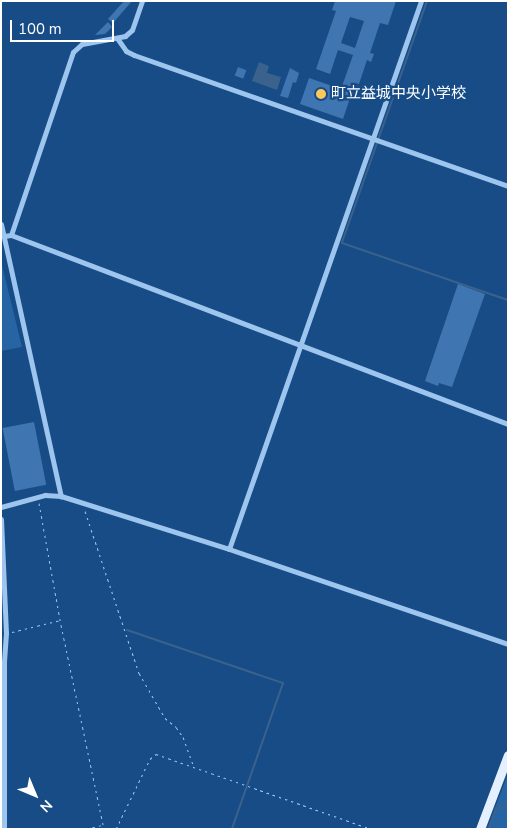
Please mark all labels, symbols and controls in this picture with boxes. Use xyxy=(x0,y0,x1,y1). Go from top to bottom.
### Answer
scale bar xyxy=(12,10,116,42)
text: 100 m xyxy=(18,19,62,39)
place label: 町立益城中央小学校 xyxy=(331,85,466,103)
marker: 町立益城中央小学校 xyxy=(315,88,327,100)
north arrow xyxy=(10,770,60,820)
text: N xyxy=(36,796,56,816)

